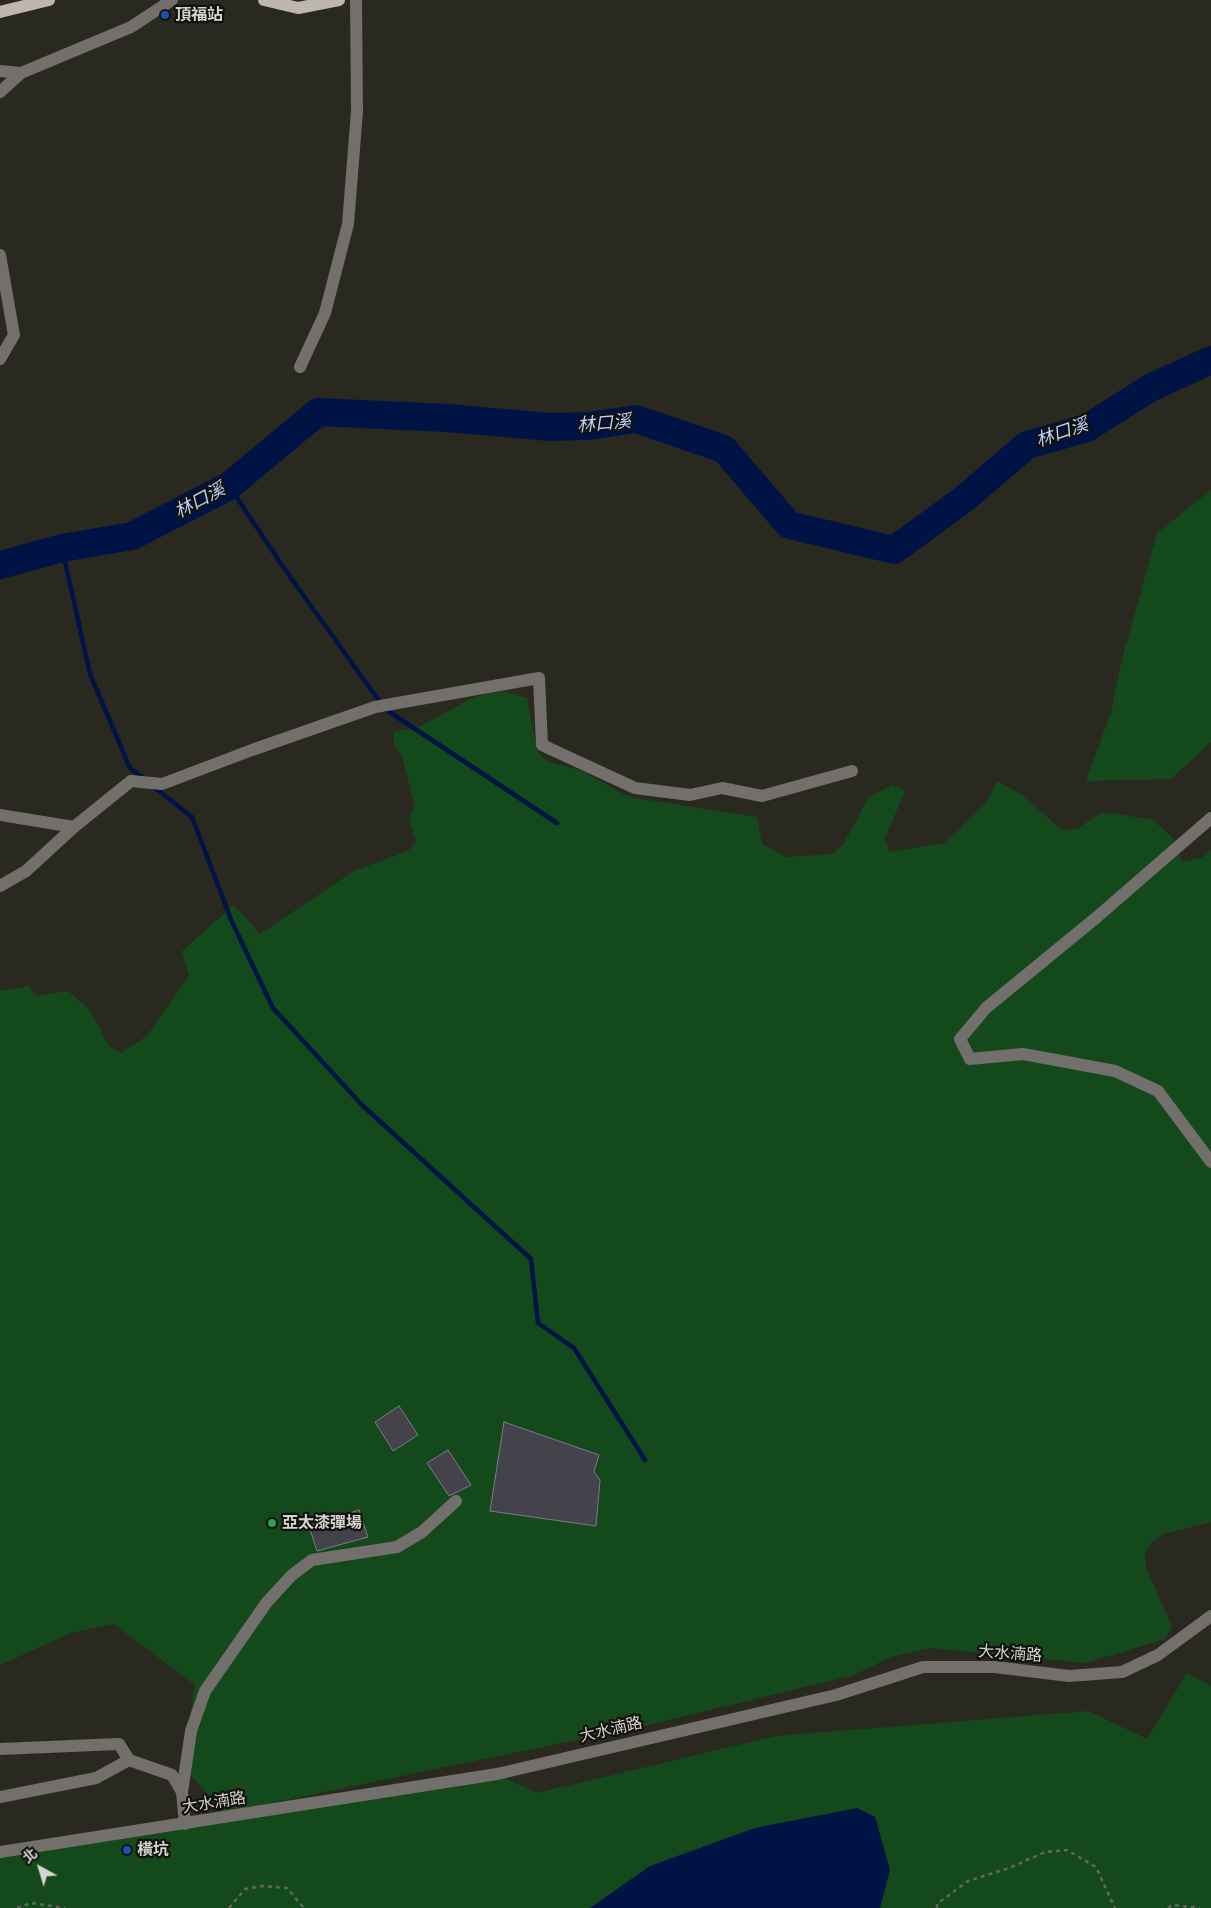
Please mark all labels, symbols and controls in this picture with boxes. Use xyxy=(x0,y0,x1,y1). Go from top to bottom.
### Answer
place label: 頂福站 xyxy=(175,5,223,25)
marker: 頂福站 xyxy=(159,9,171,21)
water label: 林口溪 xyxy=(576,411,632,437)
water label: 林口溪 xyxy=(1033,414,1091,452)
water label: 林口溪 xyxy=(171,479,229,523)
place label: 亞太漆彈場 xyxy=(282,1513,362,1533)
marker: 亞太漆彈場 xyxy=(266,1517,278,1529)
street label: 大水湳路 xyxy=(977,1642,1043,1666)
street label: 大水湳路 xyxy=(578,1713,644,1747)
street label: 大水湳路 xyxy=(181,1789,247,1817)
place label: 橫坑 xyxy=(137,1840,169,1860)
north arrow xyxy=(15,1843,65,1893)
marker: 橫坑 xyxy=(121,1844,133,1856)
text: 北 xyxy=(19,1845,41,1867)

